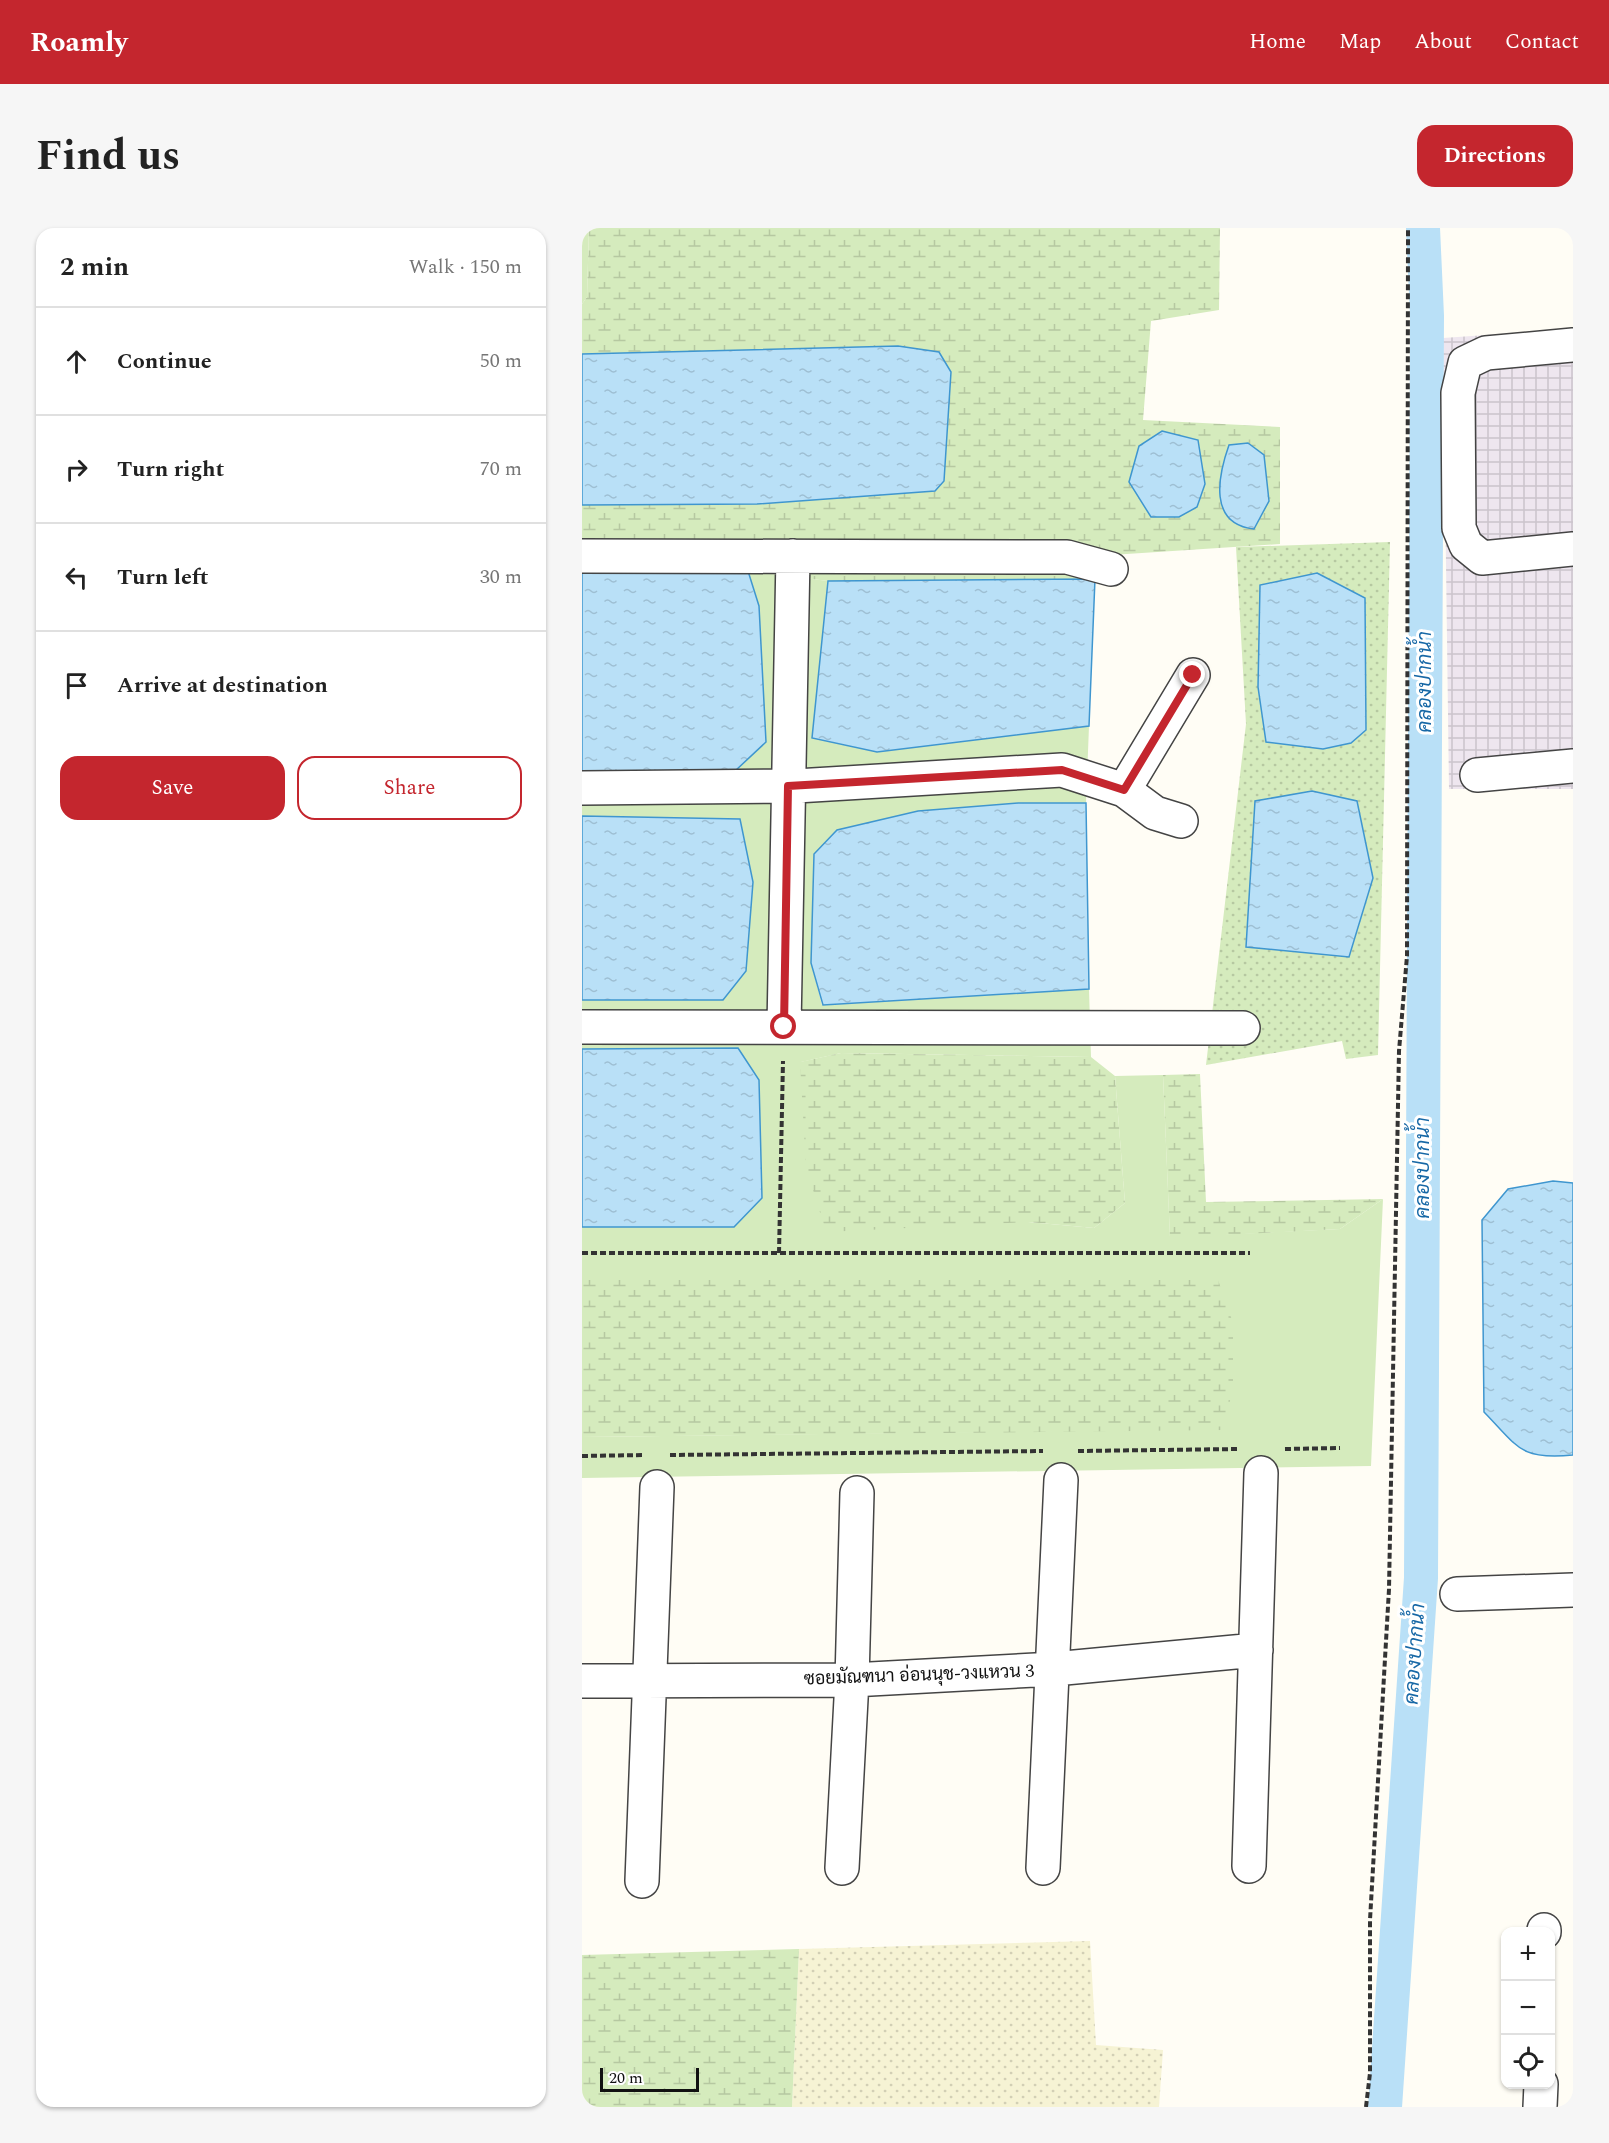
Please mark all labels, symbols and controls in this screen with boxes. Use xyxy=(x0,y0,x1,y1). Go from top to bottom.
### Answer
text: Roamly xyxy=(30,21,128,64)
text: Home xyxy=(1249,26,1306,58)
text: Map xyxy=(1339,26,1381,58)
text: About xyxy=(1414,26,1472,58)
text: Contact xyxy=(1505,26,1579,58)
text: Find us xyxy=(36,125,180,188)
button: Directions xyxy=(1417,125,1573,187)
text: 2 min xyxy=(60,247,129,287)
text: Walk · 150 m xyxy=(409,252,522,282)
icon: ahead xyxy=(60,345,93,378)
text: Continue xyxy=(117,345,212,378)
text: 50 m xyxy=(480,346,522,376)
icon: right xyxy=(60,453,93,486)
text: Turn right xyxy=(117,453,224,486)
text: 70 m xyxy=(480,454,522,484)
icon: left xyxy=(60,561,93,594)
text: Turn left xyxy=(117,561,209,594)
text: 30 m xyxy=(480,562,522,592)
water label: คลองปากน้ำ xyxy=(1406,631,1440,733)
route end xyxy=(1179,661,1205,687)
icon: arrive xyxy=(60,669,93,702)
text: Arrive at destination xyxy=(117,669,328,702)
button: Save xyxy=(60,756,285,820)
button: Share xyxy=(297,756,522,820)
route start xyxy=(770,1013,796,1039)
water label: คลองปากน้ำ xyxy=(1404,1117,1438,1219)
water label: คลองปากน้ำ xyxy=(1393,1602,1433,1706)
street label: ซอยมัณฑนา อ่อนนุช-วงแหวน 3 xyxy=(803,1657,1035,1693)
map controls xyxy=(1501,1927,1555,2089)
button: + xyxy=(1501,1927,1555,1981)
button: − xyxy=(1501,1981,1555,2035)
button: locate xyxy=(1501,2035,1555,2089)
scale bar xyxy=(600,2065,699,2092)
text: 20 m xyxy=(609,2066,643,2090)

